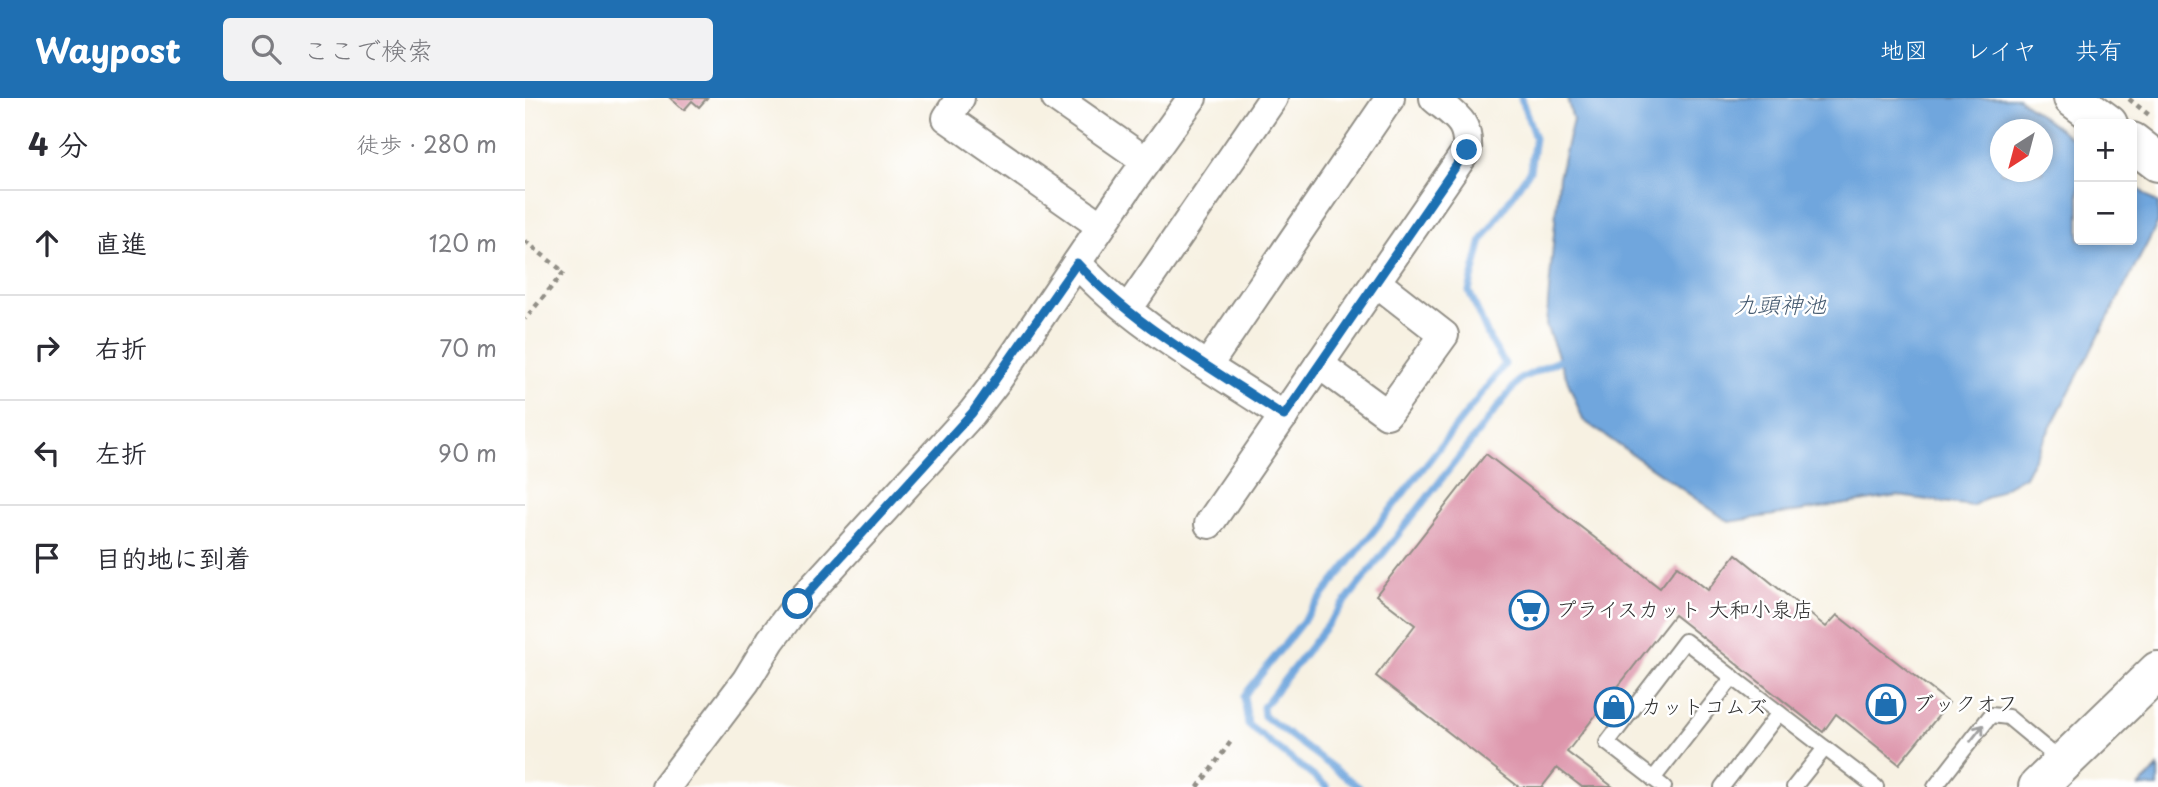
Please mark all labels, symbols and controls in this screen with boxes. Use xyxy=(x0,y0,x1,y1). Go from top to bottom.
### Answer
search box xyxy=(223,18,713,81)
text: Waypost xyxy=(35,24,181,74)
icon: search xyxy=(247,30,285,68)
text: ここで検索 xyxy=(303,30,433,69)
text: 地図 xyxy=(1880,31,1928,67)
text: レイヤ xyxy=(1966,31,2037,67)
text: 共有 xyxy=(2075,31,2123,67)
north arrow xyxy=(1990,119,2053,182)
map controls xyxy=(2074,119,2137,245)
button: + xyxy=(2074,119,2137,182)
text: 4 分 xyxy=(28,121,88,166)
text: 徒歩 · 280 m xyxy=(356,126,497,161)
route end xyxy=(1451,134,1482,165)
button: − xyxy=(2074,182,2137,245)
text: 直進 xyxy=(95,223,147,262)
icon: ahead xyxy=(28,224,66,262)
text: 120 m xyxy=(429,225,497,260)
water label: 九頭神池 xyxy=(1734,286,1827,321)
text: 右折 xyxy=(95,328,147,367)
icon: right xyxy=(28,329,66,367)
text: 70 m xyxy=(439,330,497,365)
text: 左折 xyxy=(95,433,147,472)
icon: left xyxy=(28,434,66,472)
text: 90 m xyxy=(438,435,497,470)
text: 目的地に到着 xyxy=(95,538,251,577)
icon: arrive xyxy=(28,539,66,577)
route start xyxy=(782,588,813,619)
supermarket icon: プライスカット 大和小泉店 xyxy=(1508,589,1550,631)
place label: プライスカット 大和小泉店 xyxy=(1556,592,1813,624)
shop icon: ブックオフ xyxy=(1865,683,1907,725)
shop icon: カットコムズ xyxy=(1593,686,1635,728)
place label: ブックオフ xyxy=(1913,686,2018,718)
place label: カットコムズ xyxy=(1641,689,1767,721)
one-way arrow xyxy=(1969,725,1984,743)

